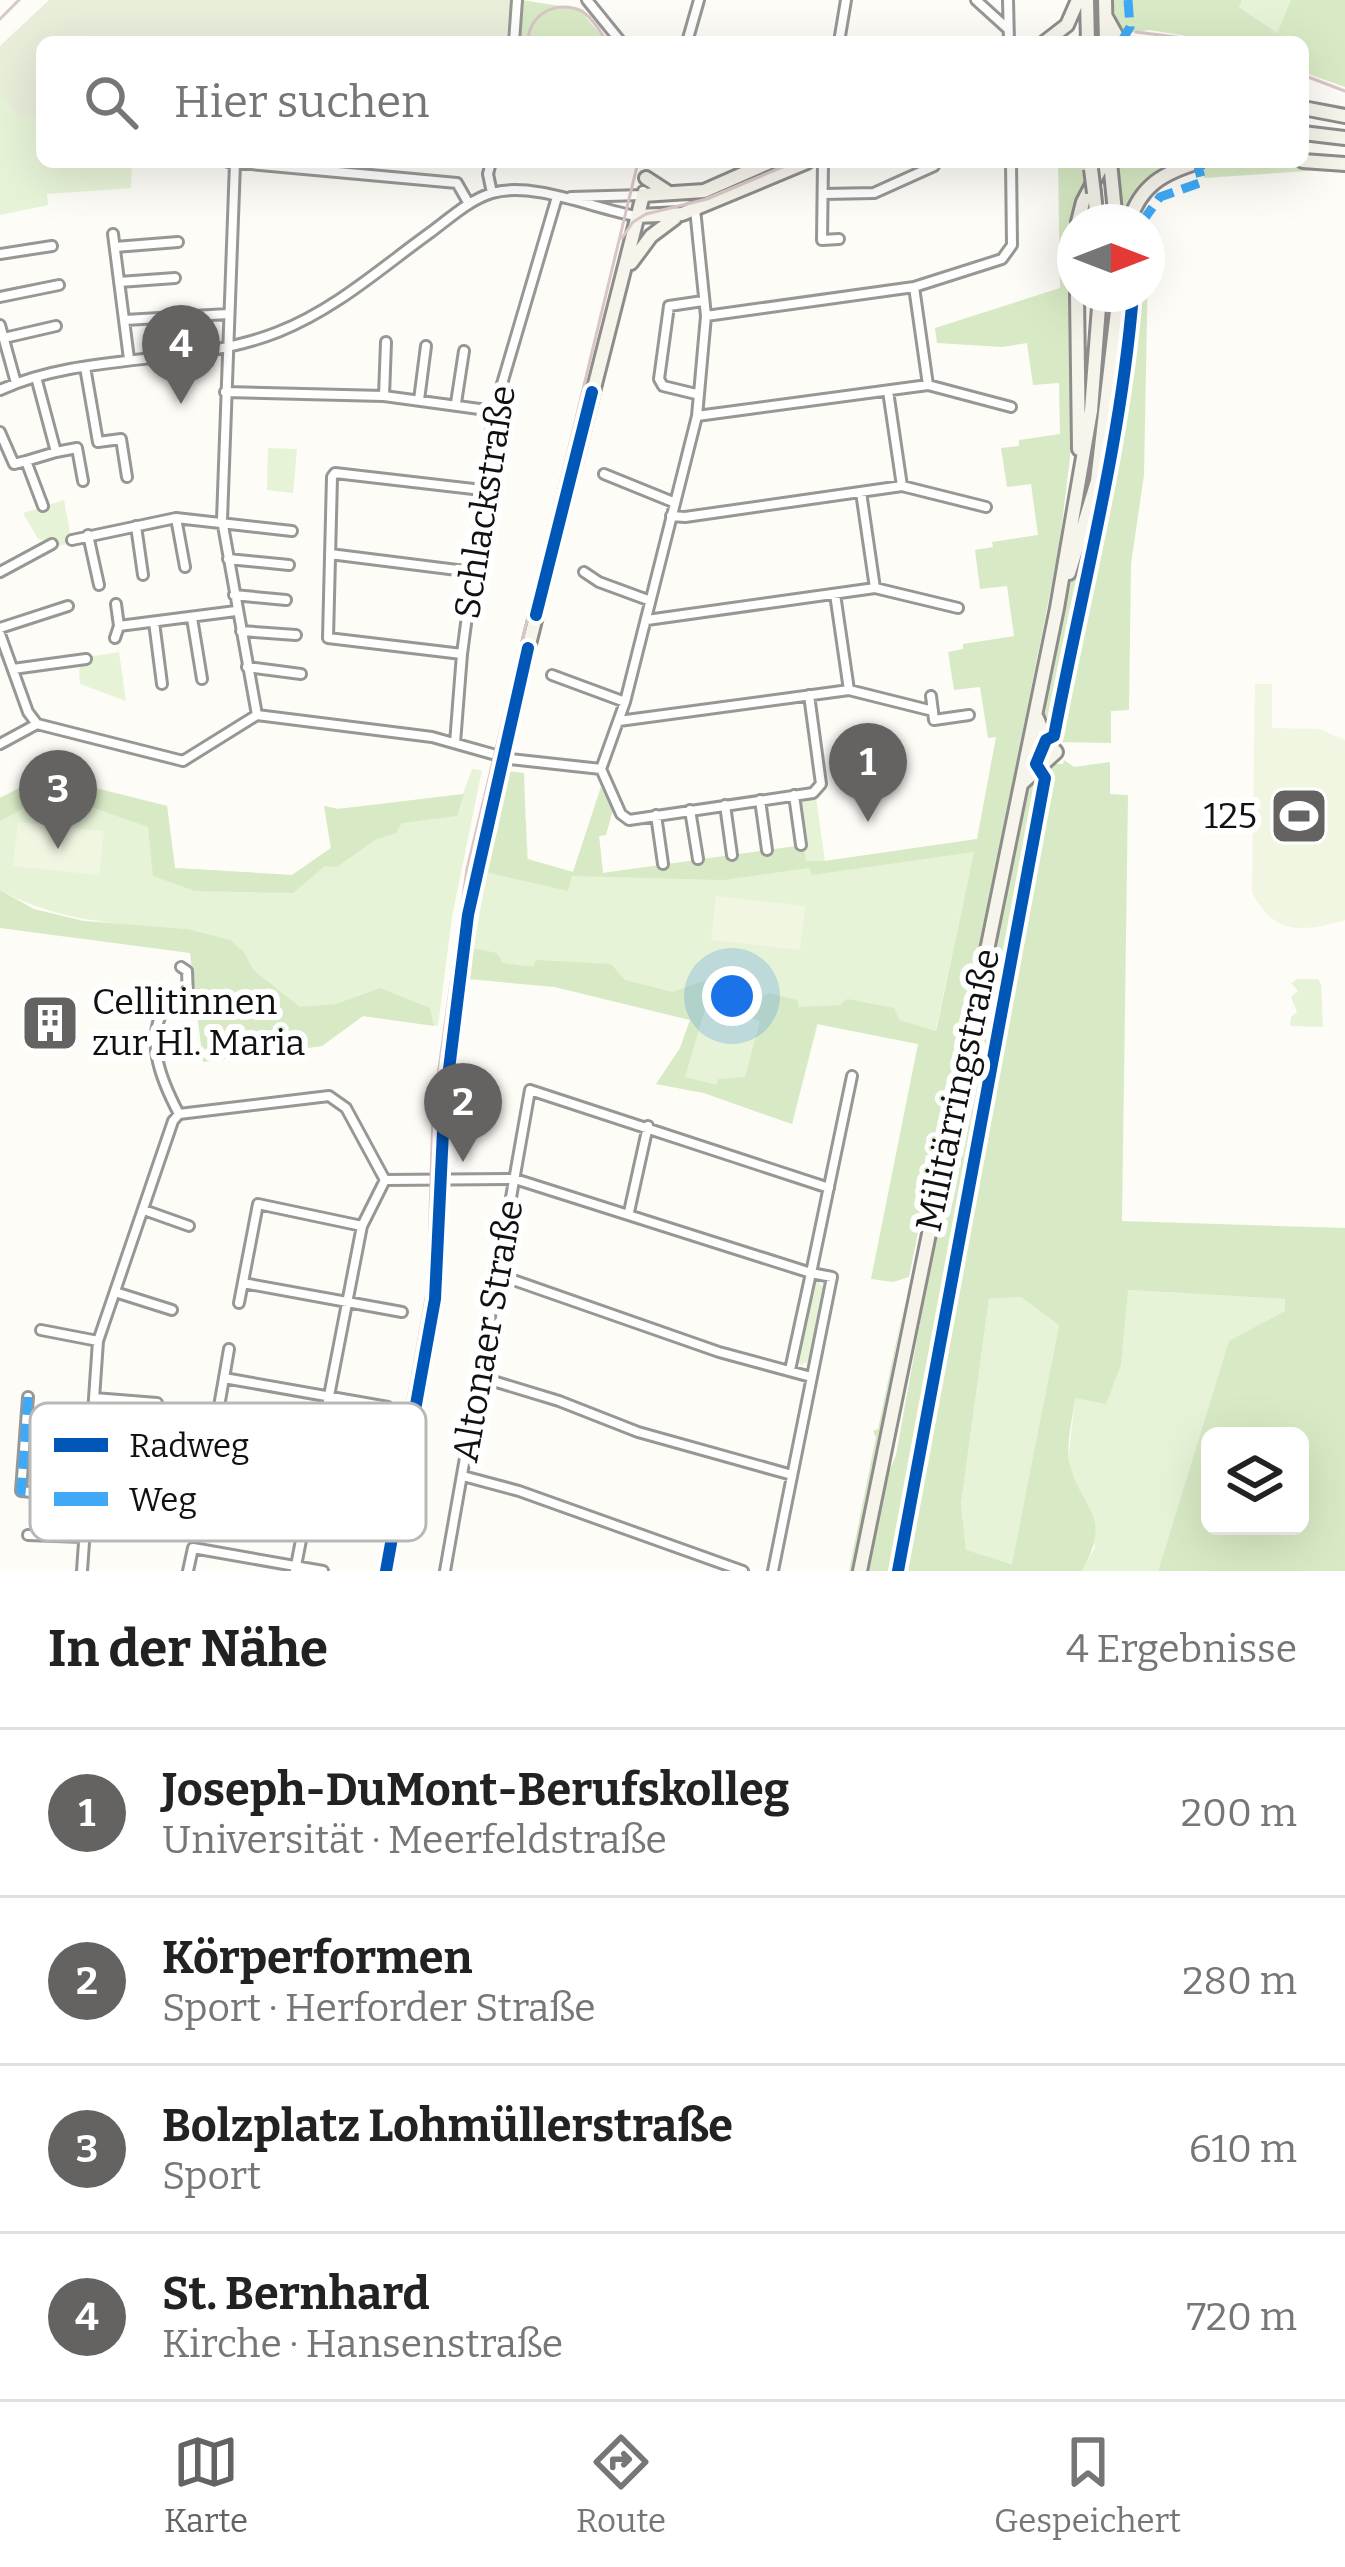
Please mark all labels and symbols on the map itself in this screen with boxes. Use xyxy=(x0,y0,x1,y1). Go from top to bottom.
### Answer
north arrow xyxy=(1057,204,1165,312)
pin: 4 xyxy=(142,305,220,404)
street label: Schlackstraße xyxy=(445,382,525,622)
pin: 1 xyxy=(829,723,907,822)
pin: 3 xyxy=(19,750,97,849)
sports icon: 125 xyxy=(1268,785,1330,847)
place label: 125 xyxy=(1204,794,1257,838)
street label: Militärringstraße xyxy=(907,945,1009,1235)
your location xyxy=(702,966,762,1026)
place label: Cellitinnen zur Hl. Maria xyxy=(92,980,305,1065)
building icon: Cellitinnen zur Hl. Maria xyxy=(19,992,81,1054)
pin: 2 xyxy=(424,1063,502,1162)
street label: Altonaer Straße xyxy=(443,1197,533,1465)
legend xyxy=(30,1403,426,1541)
text: Radweg xyxy=(129,1426,249,1466)
text: Weg xyxy=(129,1480,197,1520)

